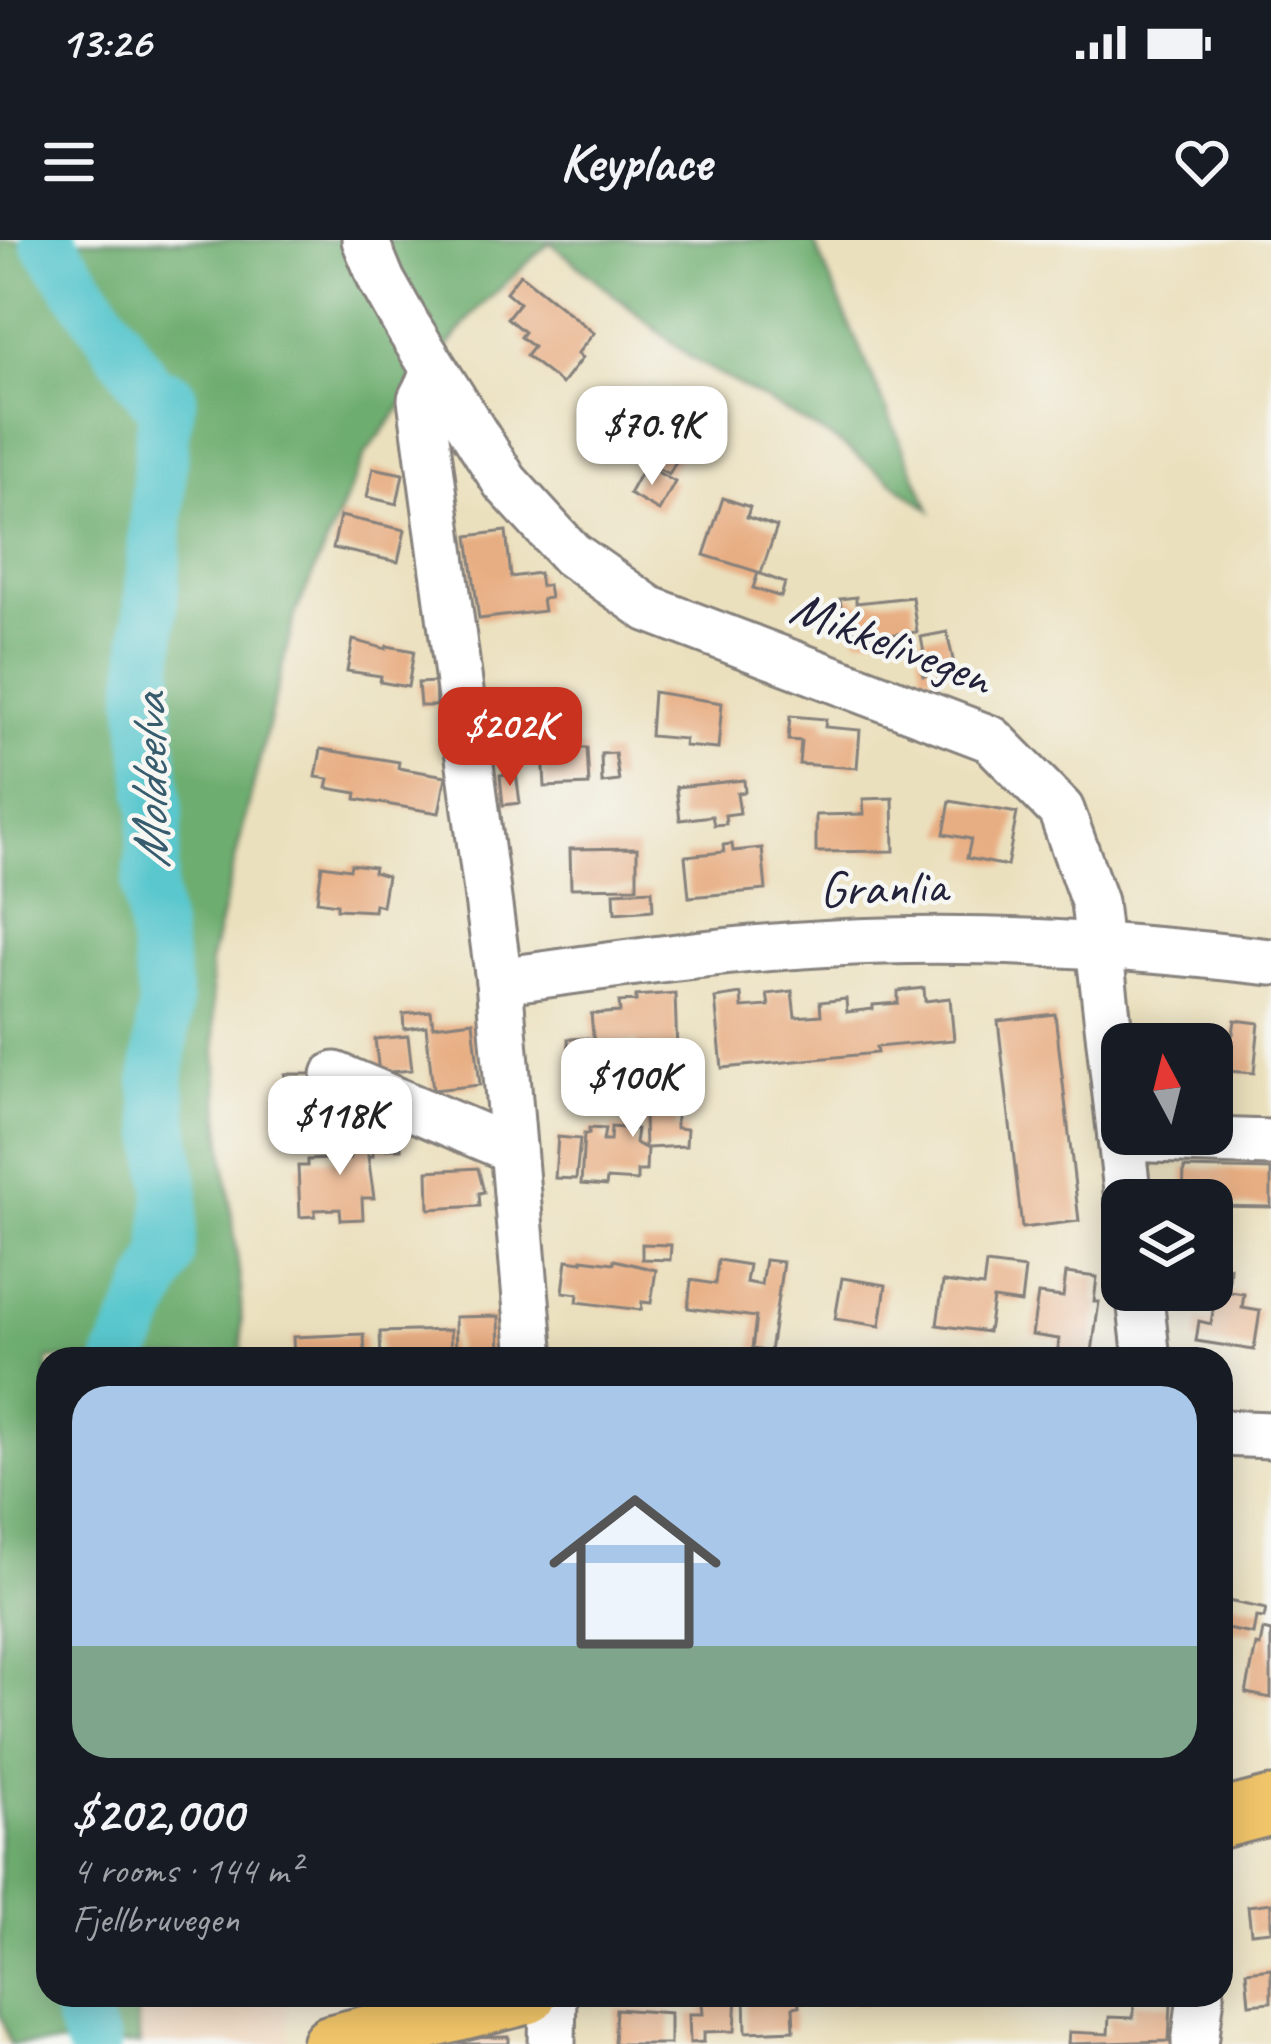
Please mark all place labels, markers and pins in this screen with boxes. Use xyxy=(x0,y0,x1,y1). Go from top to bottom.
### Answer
pin: $70.9K xyxy=(554,386,750,488)
pin: $202K xyxy=(426,687,594,789)
pin: $100K xyxy=(549,1038,717,1140)
pin: $118K xyxy=(256,1076,424,1178)

